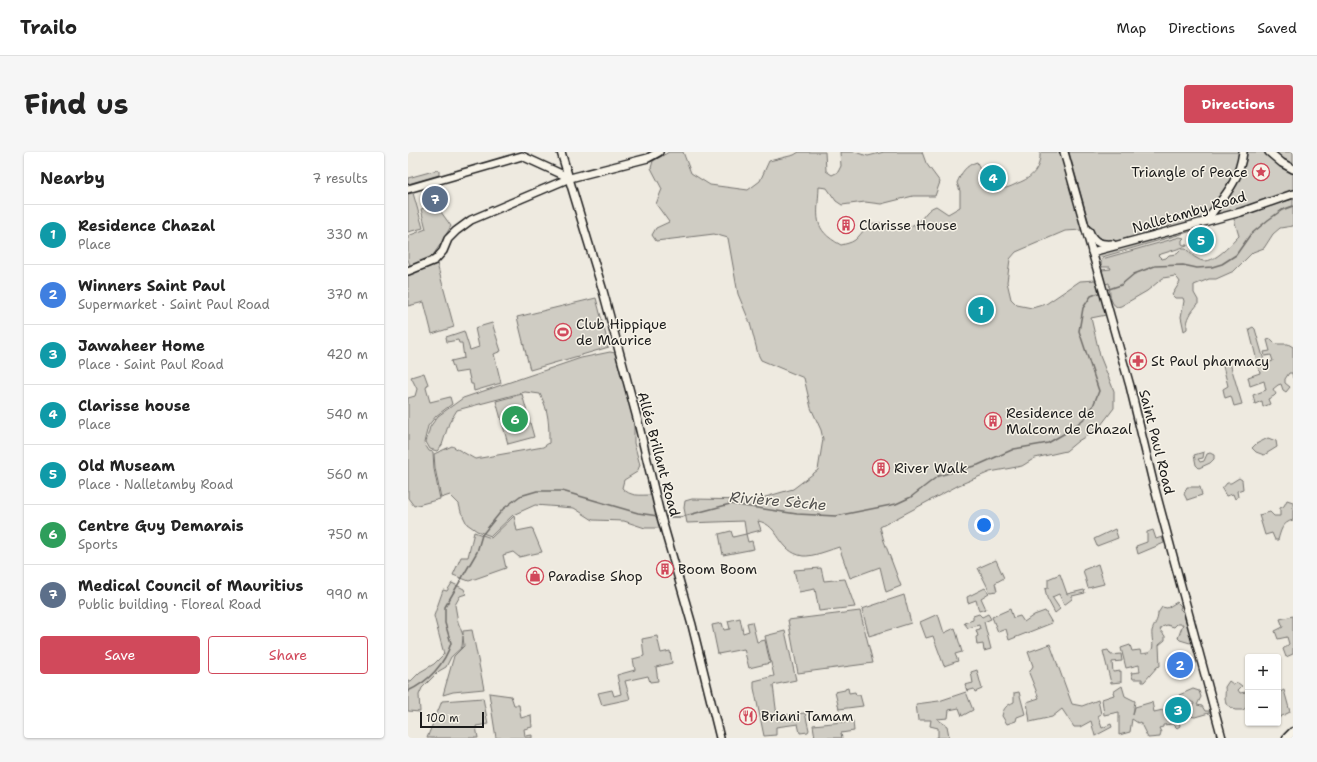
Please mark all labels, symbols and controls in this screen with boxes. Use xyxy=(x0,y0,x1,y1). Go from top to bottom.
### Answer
text: Trailo xyxy=(20,15,77,40)
text: Map xyxy=(1117,19,1147,37)
text: Directions xyxy=(1169,19,1235,37)
text: Saved xyxy=(1257,19,1297,37)
text: Find us xyxy=(24,85,129,123)
button: Directions xyxy=(1184,85,1293,123)
place icon: Triangle of Peace xyxy=(1251,162,1271,182)
pin: 4 xyxy=(980,163,1006,193)
place label: Triangle of Peace xyxy=(1131,163,1248,181)
text: Nearby xyxy=(40,167,105,189)
text: 7 results xyxy=(312,170,368,187)
pin: 7 xyxy=(422,184,448,214)
street label: Nalletamby Road xyxy=(1130,187,1248,237)
building icon: Clarisse House xyxy=(836,215,856,235)
text: Residence Chazal xyxy=(78,216,215,236)
place label: Clarisse House xyxy=(859,216,957,234)
pin: 5 xyxy=(1188,225,1214,255)
text: 1 xyxy=(50,226,56,243)
text: 330 m xyxy=(326,226,368,243)
text: Place xyxy=(78,236,111,253)
text: Winners Saint Paul xyxy=(78,276,226,296)
text: 2 xyxy=(48,286,58,303)
text: 370 m xyxy=(326,286,368,303)
pin: 1 xyxy=(968,295,994,325)
text: Supermarket · Saint Paul Road xyxy=(78,296,270,313)
place label: Club Hippique de Maurice xyxy=(576,315,667,349)
sports icon: Club Hippique de Maurice xyxy=(553,322,573,342)
text: Jawaheer Home xyxy=(78,336,205,356)
text: 3 xyxy=(48,346,58,363)
text: 420 m xyxy=(326,346,368,363)
pharmacy icon: St Paul pharmacy xyxy=(1128,351,1148,371)
place label: St Paul pharmacy xyxy=(1151,352,1269,370)
text: Place · Saint Paul Road xyxy=(78,356,224,373)
street label: Saint Paul Road xyxy=(1135,388,1179,497)
street label: Allée Brillant Road xyxy=(634,390,684,519)
text: Clarisse house xyxy=(78,396,191,416)
pin: 6 xyxy=(502,404,528,434)
place label: Residence de Malcom de Chazal xyxy=(1006,404,1133,438)
text: 4 xyxy=(48,406,58,423)
text: 540 m xyxy=(327,406,368,423)
building icon: Residence de Malcom de Chazal xyxy=(983,411,1003,431)
text: Place xyxy=(78,416,111,433)
text: Old Museam xyxy=(78,456,175,476)
building icon: River Walk xyxy=(871,458,891,478)
place label: River Walk xyxy=(894,459,968,477)
text: 5 xyxy=(49,466,57,483)
text: 560 m xyxy=(327,466,368,483)
text: Place · Nalletamby Road xyxy=(78,476,233,493)
water label: Rivière Sèche xyxy=(729,487,827,515)
your location xyxy=(974,515,994,535)
text: Centre Guy Demarais xyxy=(78,516,244,536)
text: 6 xyxy=(48,526,58,543)
text: 750 m xyxy=(327,526,368,543)
text: Sports xyxy=(78,536,118,553)
building icon: Boom Boom xyxy=(655,559,675,579)
place label: Boom Boom xyxy=(678,560,757,578)
shop icon: Paradise Shop xyxy=(525,566,545,586)
place label: Paradise Shop xyxy=(548,567,643,585)
text: Medical Council of Mauritius xyxy=(78,576,303,596)
text: 7 xyxy=(48,586,58,603)
text: 990 m xyxy=(326,586,368,603)
text: Public building · Floreal Road xyxy=(78,596,261,613)
button: Save xyxy=(40,636,200,674)
button: Share xyxy=(208,636,368,674)
pin: 2 xyxy=(1167,650,1193,680)
map controls xyxy=(1245,654,1281,726)
button: + xyxy=(1245,654,1281,690)
button: − xyxy=(1245,690,1281,726)
pin: 3 xyxy=(1165,695,1191,725)
restaurant icon: Briani Tamam xyxy=(738,706,758,726)
place label: Briani Tamam xyxy=(761,707,853,725)
scale bar xyxy=(420,710,484,729)
text: 100 m xyxy=(426,711,459,726)

